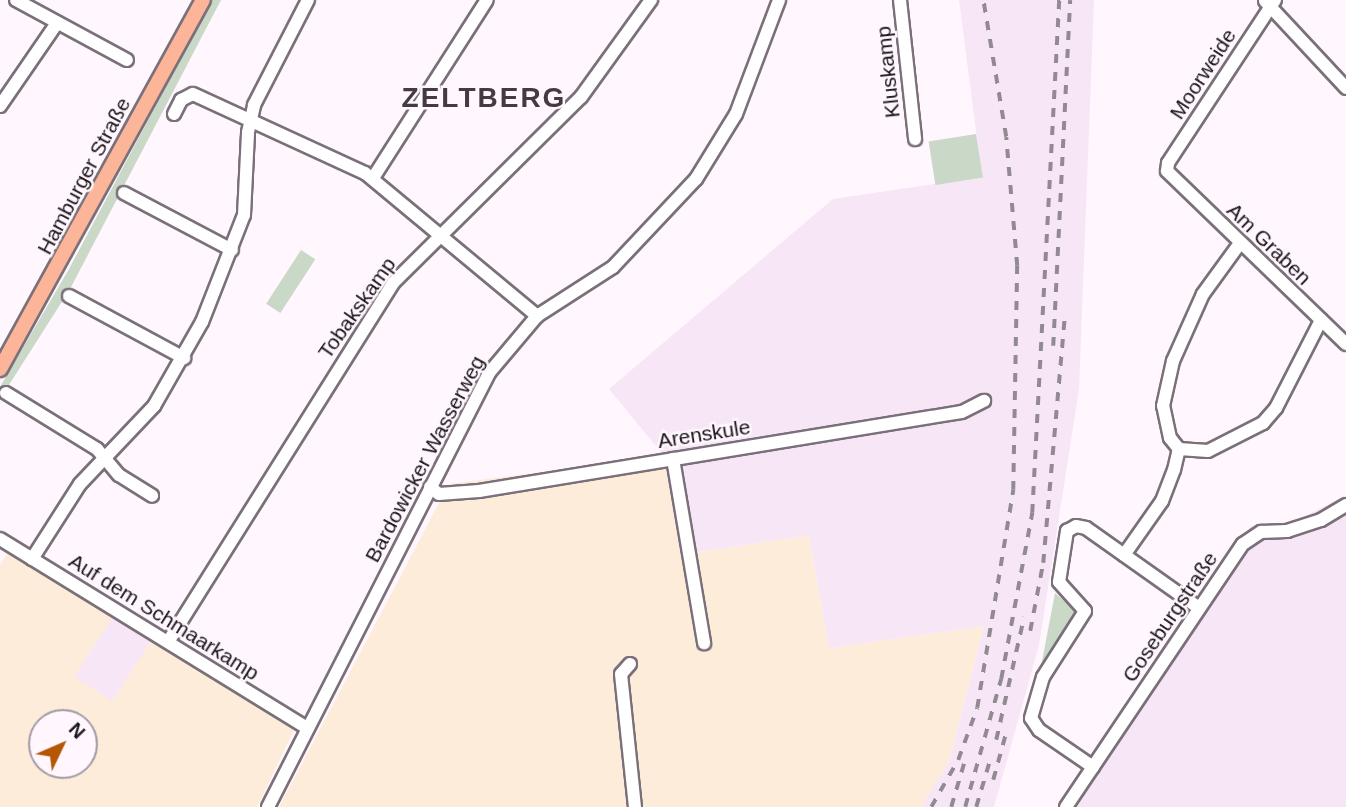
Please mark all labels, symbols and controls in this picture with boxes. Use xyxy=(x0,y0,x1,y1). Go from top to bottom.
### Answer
street label: Moorweide xyxy=(1164,24,1242,124)
street label: Kluskamp xyxy=(871,25,905,119)
district label: ZELTBERG xyxy=(403,81,565,115)
street label: Hamburger Straße xyxy=(32,93,136,259)
street label: Am Graben xyxy=(1222,198,1316,290)
street label: Tobakskamp xyxy=(313,252,401,364)
street label: Bardowicker Wasserweg xyxy=(360,351,490,567)
street label: Arenskule xyxy=(656,414,752,454)
street label: Goseburgstraße xyxy=(1117,547,1223,687)
street label: Auf dem Schmaarkamp xyxy=(64,548,264,686)
north arrow xyxy=(28,709,98,779)
text: N xyxy=(65,718,89,743)

